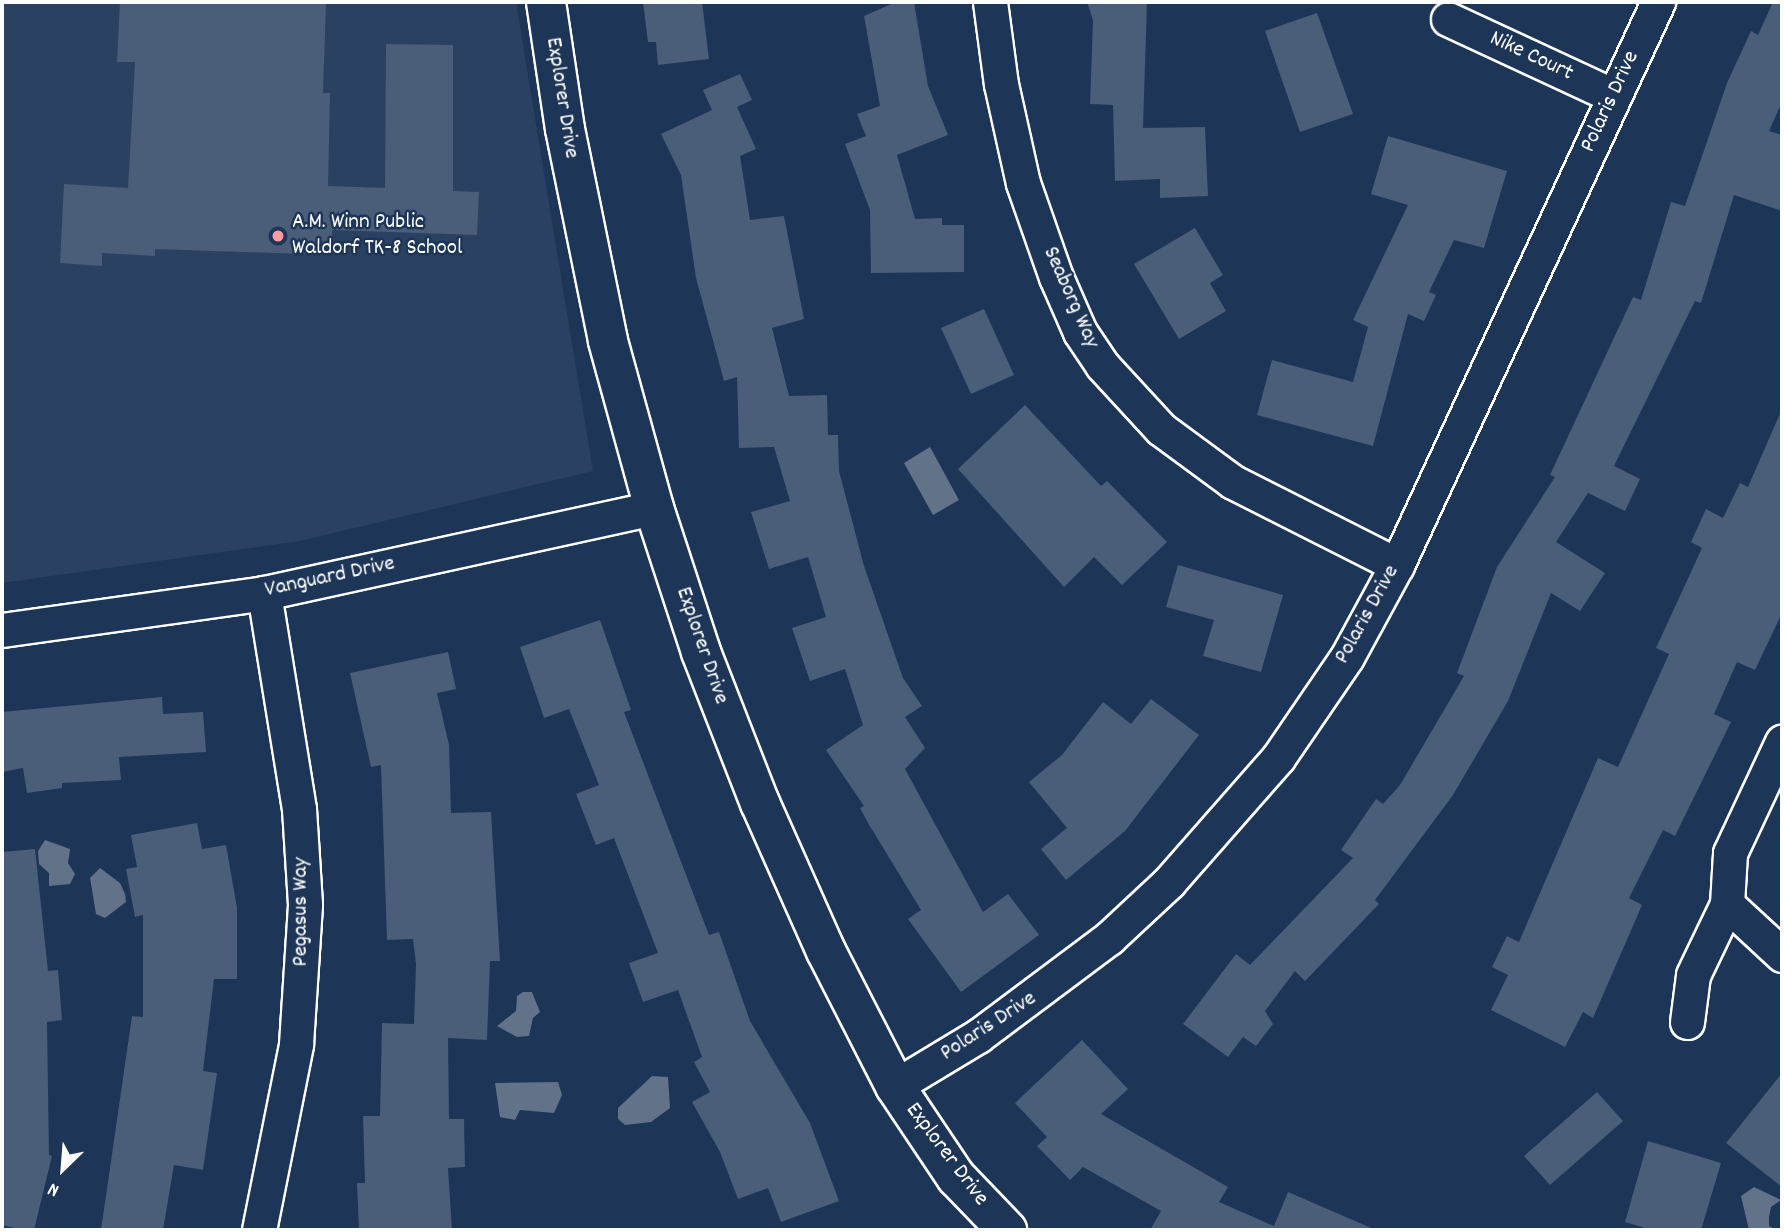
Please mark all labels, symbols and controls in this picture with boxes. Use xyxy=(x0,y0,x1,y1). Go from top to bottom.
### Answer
street label: Nike Court xyxy=(1485,26,1577,88)
street label: Explorer Drive xyxy=(538,36,584,160)
street label: Polaris Drive xyxy=(1575,47,1647,157)
place label: A.M. Winn Public Waldorf TK-8 School xyxy=(292,209,462,263)
marker: A.M. Winn Public Waldorf TK-8 School xyxy=(270,228,286,244)
street label: Seaborg Way xyxy=(1035,243,1105,353)
street label: Vanguard Drive xyxy=(262,551,398,605)
street label: Polaris Drive xyxy=(1330,561,1406,669)
street label: Explorer Drive xyxy=(668,584,734,708)
street label: Pegasus Way xyxy=(288,857,316,967)
street label: Polaris Drive xyxy=(936,986,1042,1068)
street label: Explorer Drive xyxy=(898,1098,994,1212)
north arrow xyxy=(28,1134,98,1204)
text: N xyxy=(44,1174,64,1203)

